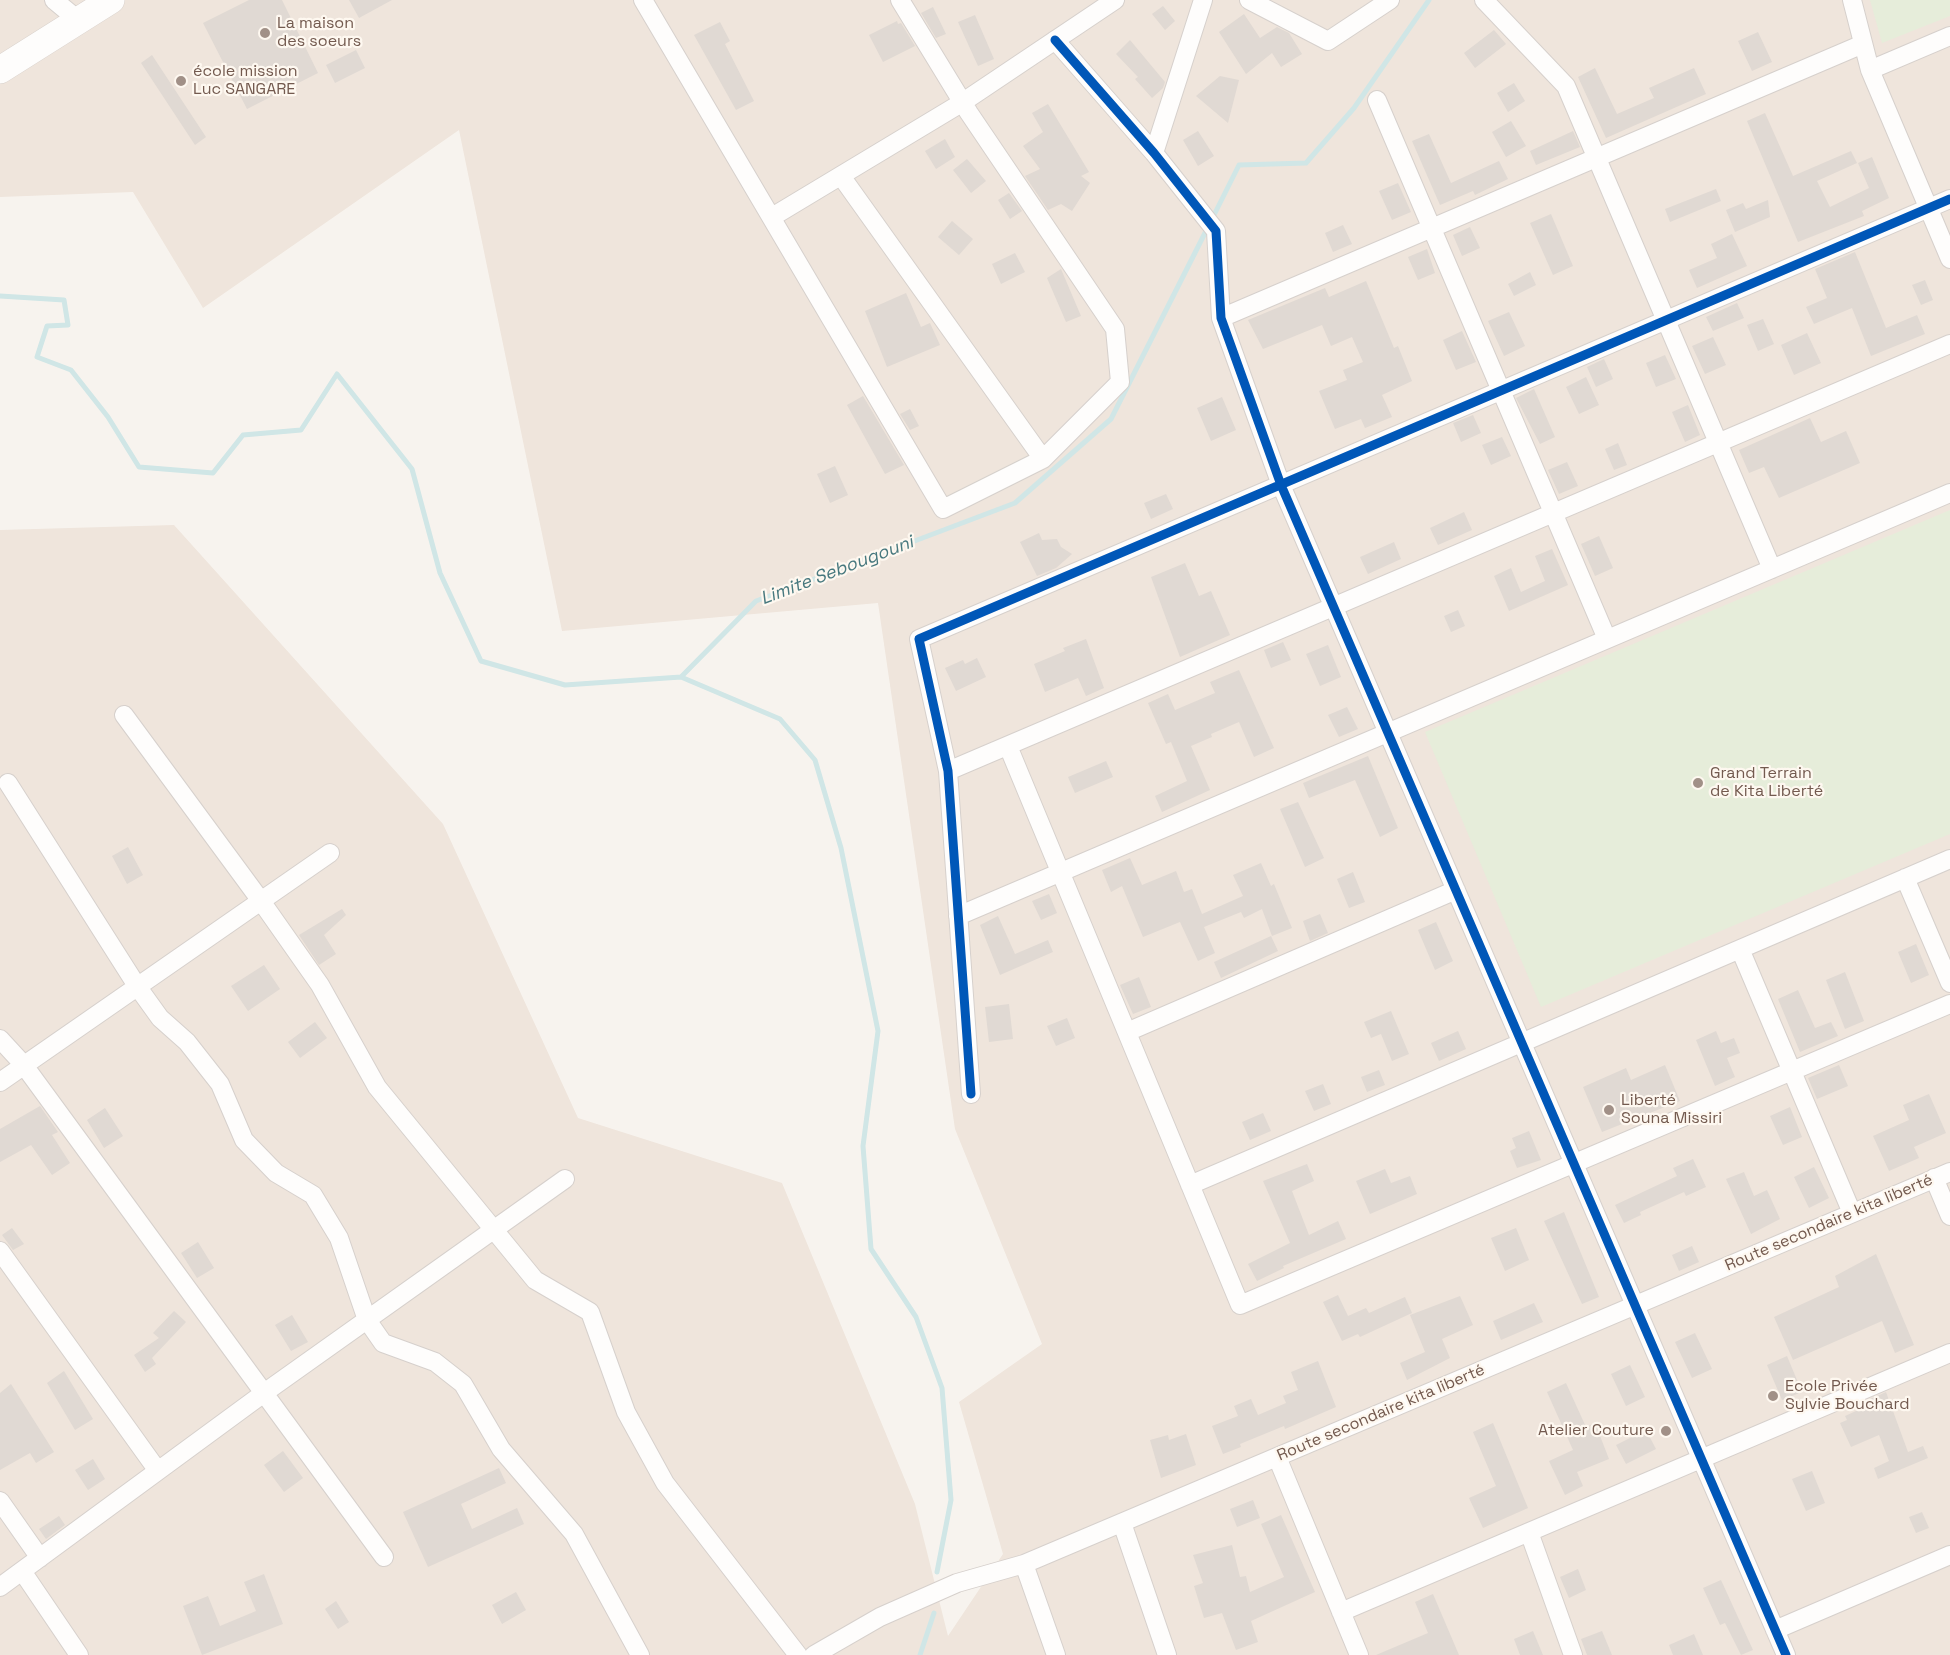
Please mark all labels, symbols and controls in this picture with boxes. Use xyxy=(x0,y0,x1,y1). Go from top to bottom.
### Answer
place label: La maison des soeurs xyxy=(277,14,361,52)
marker: La maison des soeurs xyxy=(258,26,272,40)
place label: école mission Luc SANGARE xyxy=(193,62,298,100)
marker: école mission Luc SANGARE xyxy=(174,74,188,88)
water label: Limite Sebougouni xyxy=(758,532,916,610)
place label: Grand Terrain de Kita Liberté xyxy=(1710,764,1823,802)
marker: Grand Terrain de Kita Liberté xyxy=(1691,776,1705,790)
place label: Liberté Souna Missiri xyxy=(1621,1091,1722,1129)
marker: Liberté Souna Missiri xyxy=(1602,1103,1616,1117)
street label: Route secondaire kita liberté xyxy=(1722,1170,1936,1276)
street label: Route secondaire kita liberté xyxy=(1274,1360,1488,1466)
place label: Ecole Privée Sylvie Bouchard xyxy=(1785,1377,1910,1415)
marker: Ecole Privée Sylvie Bouchard xyxy=(1766,1389,1780,1403)
place label: Atelier Couture xyxy=(1538,1421,1654,1441)
marker: Atelier Couture xyxy=(1659,1424,1673,1438)

